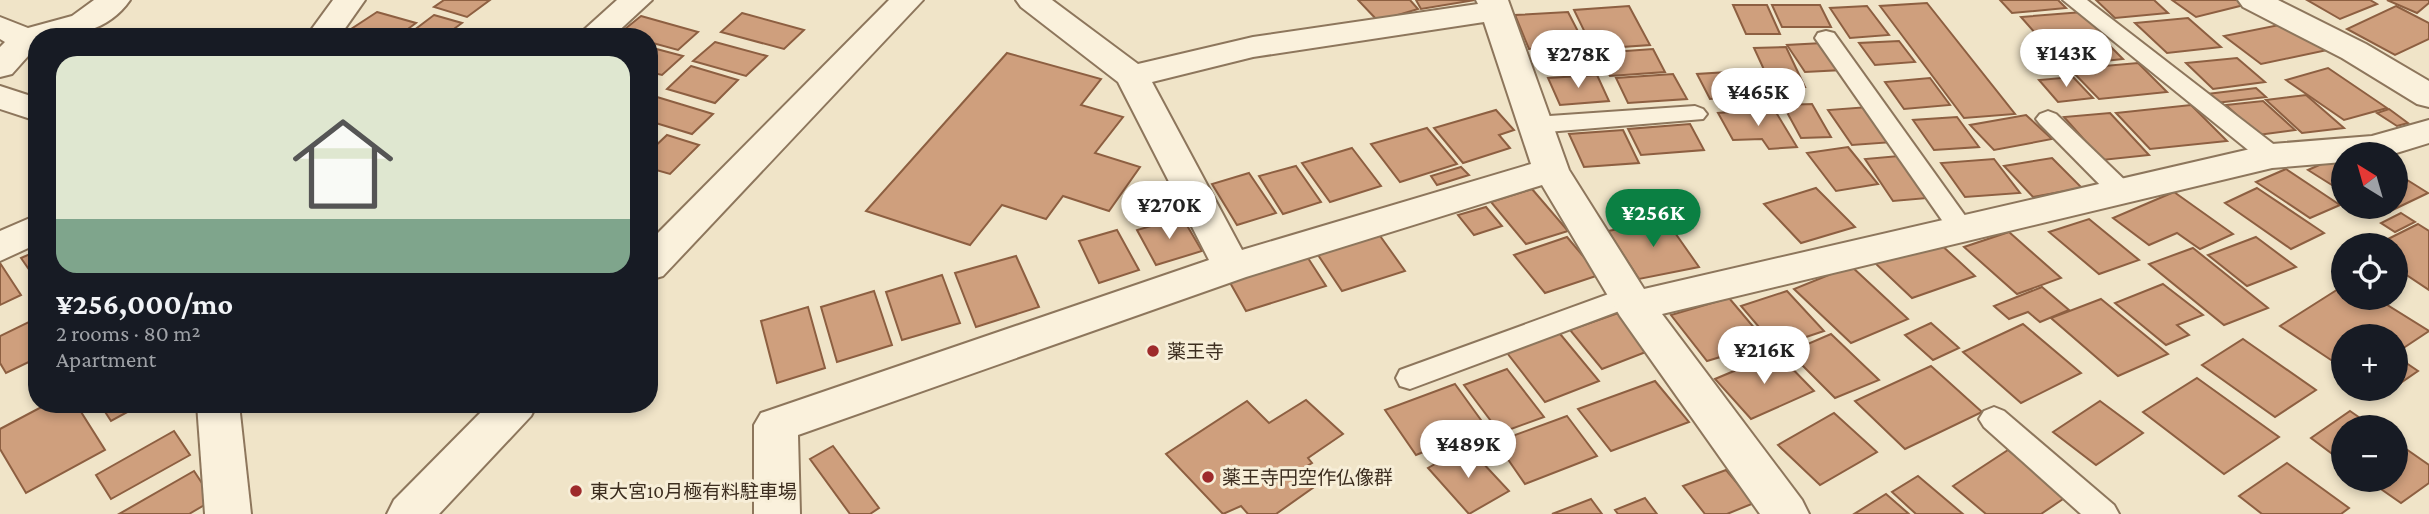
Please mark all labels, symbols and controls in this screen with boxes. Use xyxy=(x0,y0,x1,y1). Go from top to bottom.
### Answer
pin: ¥143K xyxy=(2017,29,2115,89)
pin: ¥278K xyxy=(1529,31,1627,90)
text: ¥143K xyxy=(2036,39,2096,65)
text: ¥278K xyxy=(1547,40,1610,66)
pin: ¥465K xyxy=(1709,68,1807,128)
text: ¥465K xyxy=(1727,78,1789,104)
icon: home xyxy=(280,101,406,227)
north arrow xyxy=(2331,142,2408,219)
map controls xyxy=(2331,142,2408,492)
pin: ¥270K xyxy=(1120,182,1218,241)
pin: ¥256K xyxy=(1604,190,1702,249)
text: ¥270K xyxy=(1137,191,1201,217)
text: ¥256K xyxy=(1621,199,1685,225)
button: locate xyxy=(2331,233,2408,310)
text: ¥256,000/mo xyxy=(56,287,233,320)
text: 2 rooms · 80 m² xyxy=(56,320,201,346)
button: + xyxy=(2331,324,2408,401)
pin: ¥216K xyxy=(1715,326,1813,386)
text: ¥216K xyxy=(1734,336,1794,362)
place label: 薬王寺 xyxy=(1167,341,1224,362)
marker: 薬王寺 xyxy=(1145,343,1161,359)
text: Apartment xyxy=(56,346,156,372)
button: − xyxy=(2331,415,2408,492)
pin: ¥489K xyxy=(1419,420,1517,480)
text: ¥489K xyxy=(1436,430,1500,456)
place label: 薬王寺円空作仏像群 xyxy=(1222,467,1393,488)
marker: 薬王寺円空作仏像群 xyxy=(1200,469,1216,485)
place label: 東大宮10月極有料駐車場 xyxy=(590,481,797,502)
marker: 東大宮10月極有料駐車場 xyxy=(568,483,584,499)

